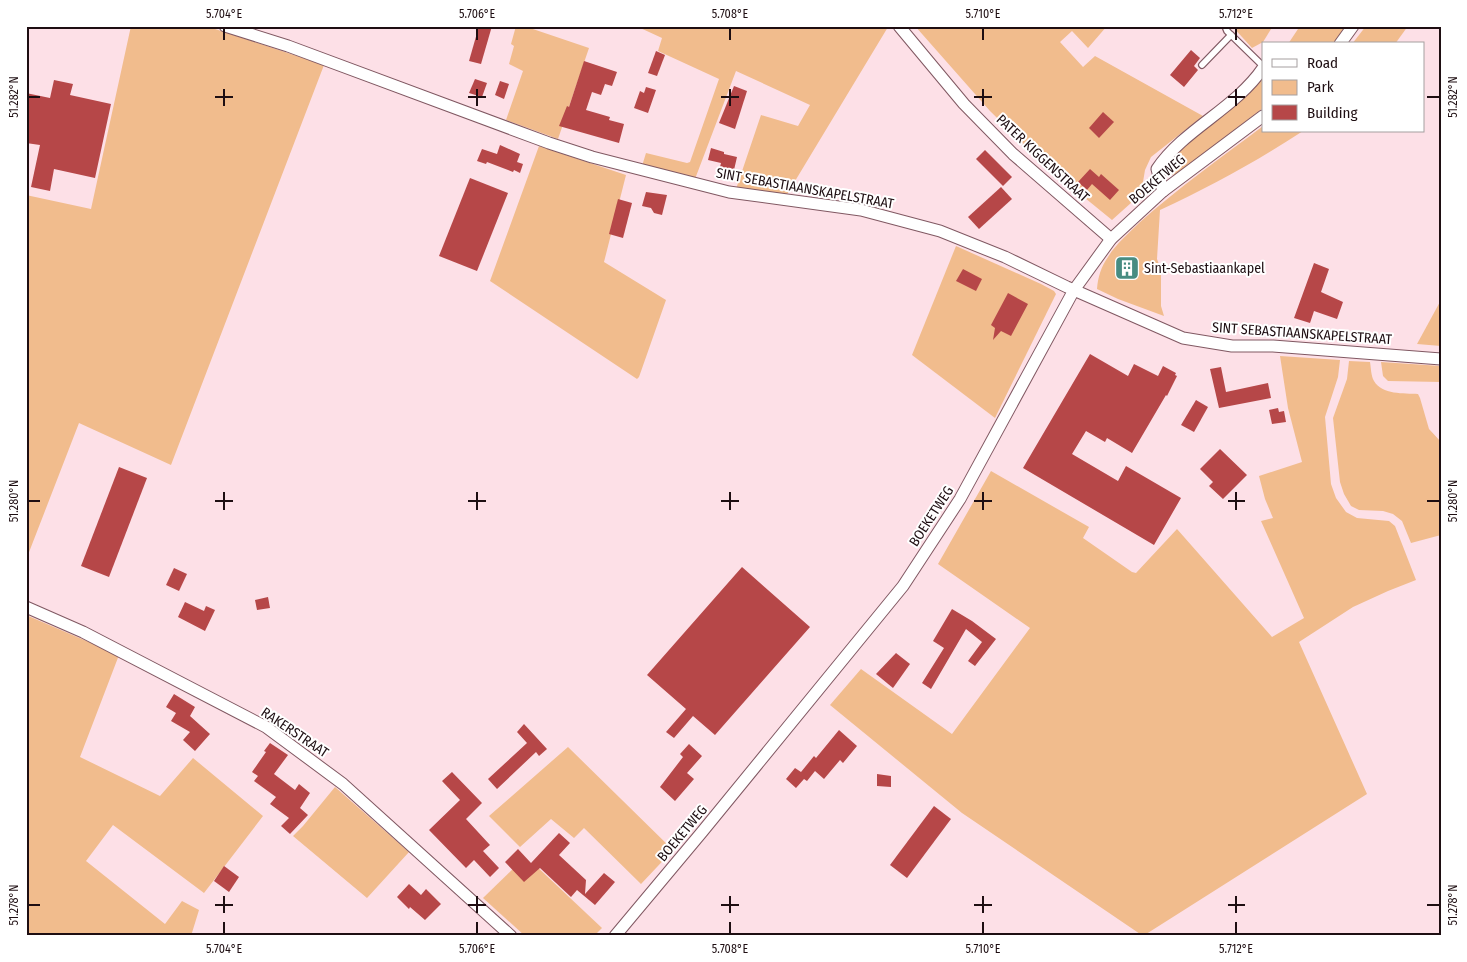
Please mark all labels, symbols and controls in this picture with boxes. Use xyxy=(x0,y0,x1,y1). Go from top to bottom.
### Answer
text: 5.704°E xyxy=(206,7,242,21)
text: 5.706°E xyxy=(459,7,495,21)
text: 5.708°E xyxy=(712,7,749,21)
text: 5.710°E xyxy=(966,7,1001,21)
text: 5.712°E xyxy=(1219,7,1253,21)
legend xyxy=(1262,42,1424,132)
text: Road xyxy=(1307,54,1338,72)
text: 51.282°N xyxy=(7,76,21,118)
text: 51.282°N xyxy=(1446,76,1460,118)
text: Park xyxy=(1307,78,1334,96)
text: Building xyxy=(1307,104,1358,122)
street label: PATER KIGGENSTRAAT xyxy=(993,111,1093,206)
street label: BOEKETWEG xyxy=(1126,151,1189,208)
street label: SINT SEBASTIAANSKAPELSTRAAT xyxy=(715,164,896,213)
building icon: Sint-Sebastiaankapel xyxy=(1114,255,1140,281)
place label: Sint-Sebastiaankapel xyxy=(1144,260,1265,277)
street label: SINT SEBASTIAANSKAPELSTRAAT xyxy=(1211,319,1393,348)
text: 51.280°N xyxy=(7,480,21,522)
text: 51.280°N xyxy=(1446,480,1460,522)
street label: BOEKETWEG xyxy=(906,483,957,550)
street label: RAKERSTRAAT xyxy=(258,704,332,761)
street label: BOEKETWEG xyxy=(654,802,711,865)
text: 51.278°N xyxy=(7,885,21,925)
text: 51.278°N xyxy=(1446,885,1460,925)
text: 5.704°E xyxy=(206,942,242,956)
text: 5.706°E xyxy=(459,942,495,956)
text: 5.708°E xyxy=(712,942,749,956)
text: 5.710°E xyxy=(966,942,1001,956)
text: 5.712°E xyxy=(1219,942,1253,956)

